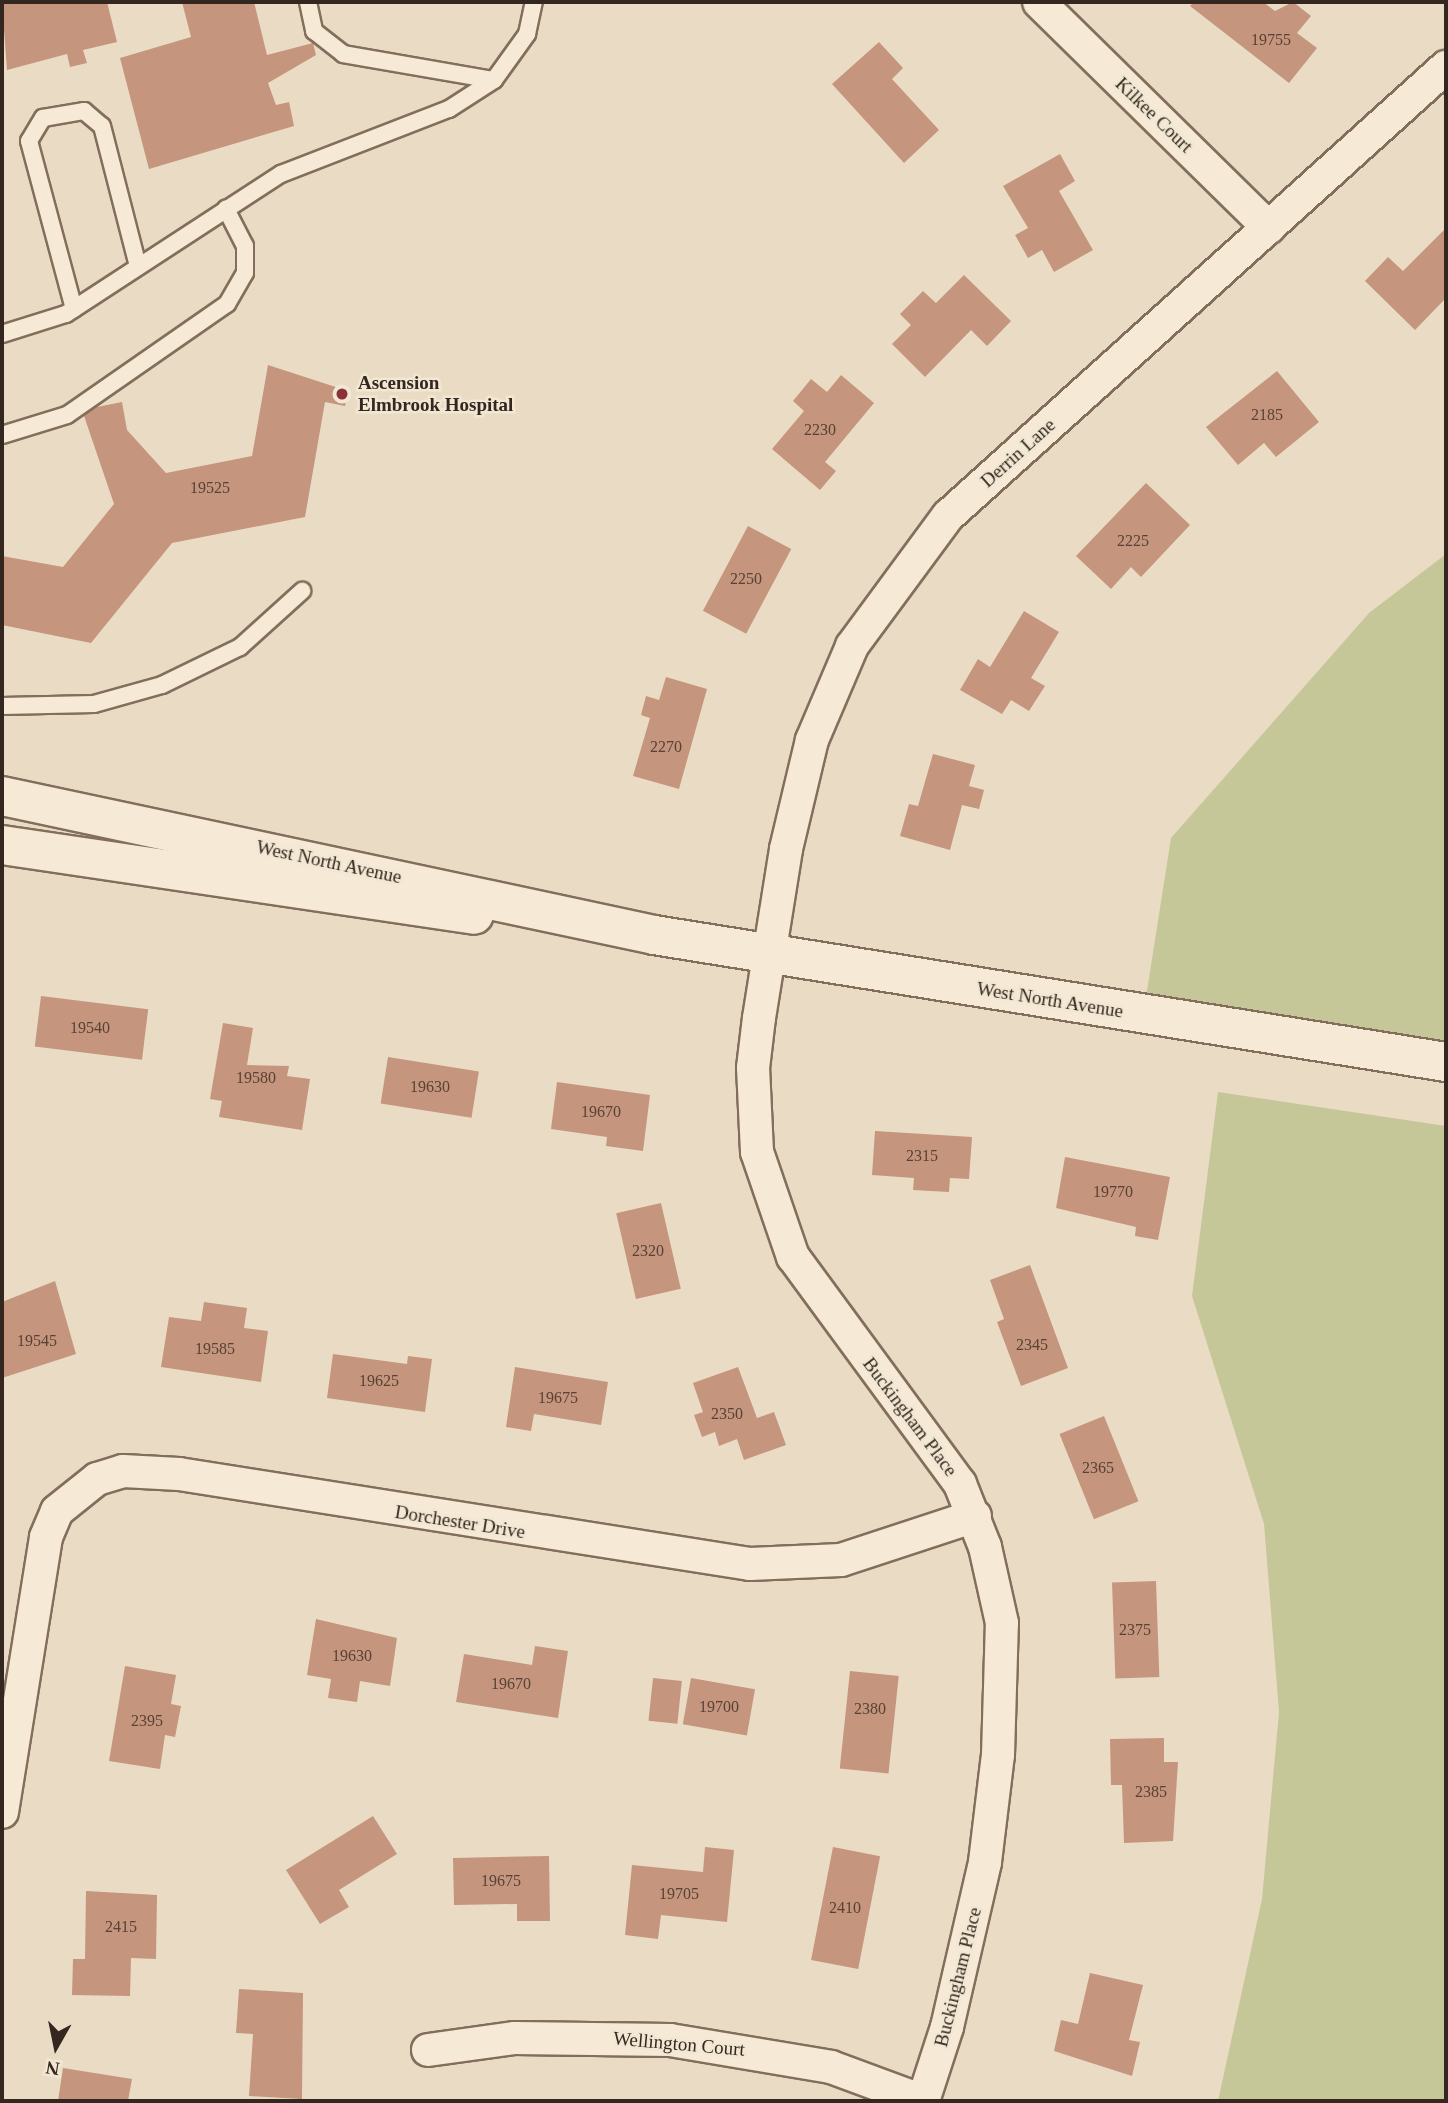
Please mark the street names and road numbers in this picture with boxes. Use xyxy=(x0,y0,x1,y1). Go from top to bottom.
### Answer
street label: Kilkee Court xyxy=(1111,73,1197,157)
street label: Derrin Lane xyxy=(976,414,1060,492)
street label: West North Avenue xyxy=(254,835,404,889)
street label: West North Avenue xyxy=(975,977,1125,1023)
street label: Buckingham Place xyxy=(858,1353,962,1481)
street label: Dorchester Drive xyxy=(393,1500,527,1544)
street label: Buckingham Place xyxy=(930,1905,986,2049)
street label: Wellington Court xyxy=(612,2027,746,2061)

